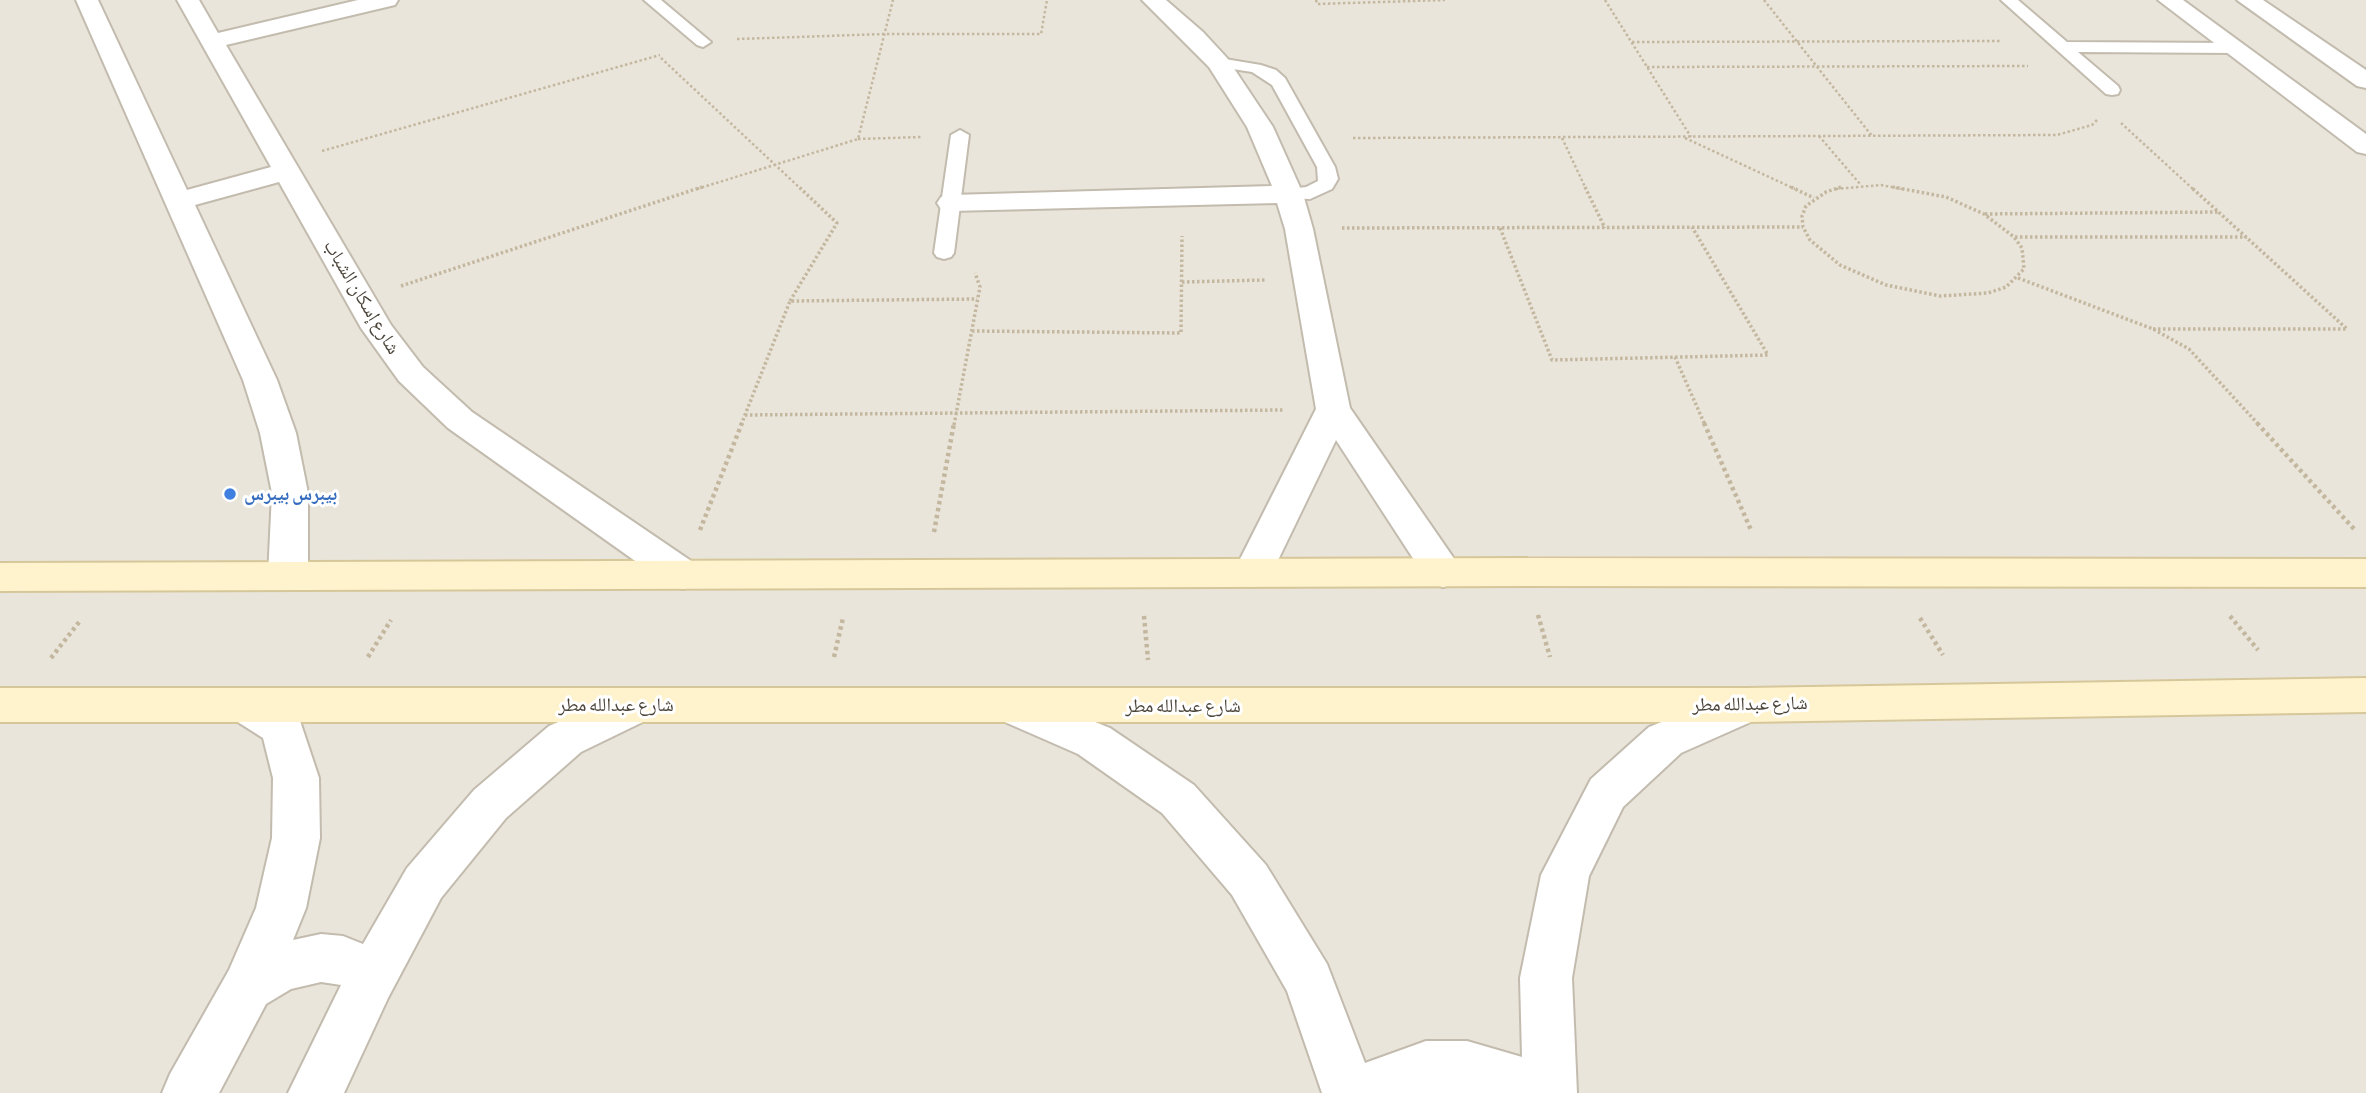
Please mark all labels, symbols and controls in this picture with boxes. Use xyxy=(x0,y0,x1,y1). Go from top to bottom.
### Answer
street label: شارع إسكان الشباب xyxy=(319,236,405,358)
place label: بيبرس بيبرس xyxy=(244,483,337,505)
marker: بيبرس بيبرس xyxy=(222,486,238,502)
street label: شارع عبدالله مطر xyxy=(1692,692,1808,716)
street label: شارع عبدالله مطر xyxy=(558,694,674,716)
street label: شارع عبدالله مطر xyxy=(1125,695,1241,717)

